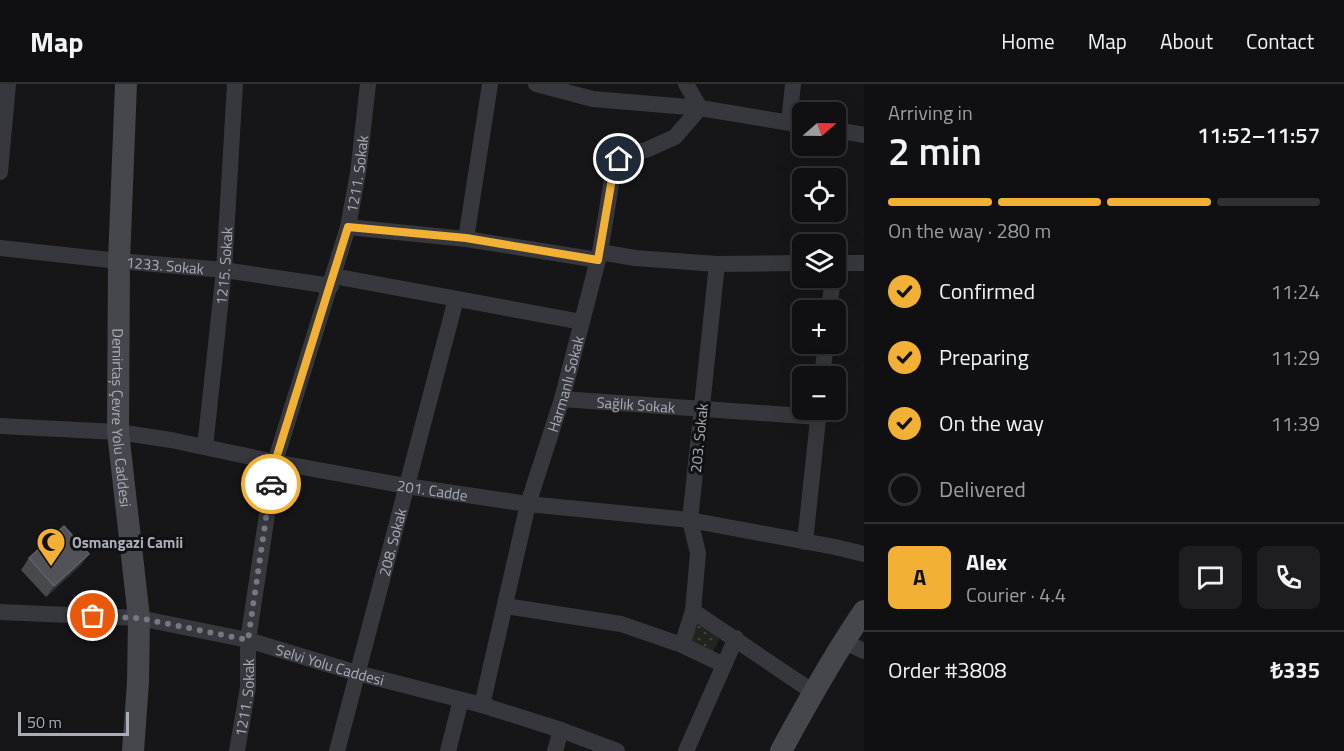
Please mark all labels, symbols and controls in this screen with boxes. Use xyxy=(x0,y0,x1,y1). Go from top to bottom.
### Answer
text: Map xyxy=(30,20,84,63)
text: Home xyxy=(1001,25,1055,57)
text: Map xyxy=(1088,25,1127,57)
text: About xyxy=(1160,25,1213,57)
text: Contact xyxy=(1246,25,1314,57)
text: Arriving in xyxy=(888,97,973,128)
north arrow xyxy=(792,102,846,156)
map controls xyxy=(792,102,846,420)
text: 11:52–11:57 xyxy=(1197,118,1320,152)
text: 2 min xyxy=(888,121,982,180)
pin xyxy=(593,133,644,184)
street label: 1211. Sokak xyxy=(339,134,374,214)
icon: home xyxy=(602,142,635,175)
button: locate xyxy=(792,168,846,222)
text: On the way · 280 m xyxy=(888,215,1051,246)
street label: 1215. Sokak xyxy=(209,226,238,306)
button: layers xyxy=(792,234,846,288)
street label: 1233. Sokak xyxy=(125,250,205,280)
text: Confirmed xyxy=(939,274,1035,308)
icon: check xyxy=(888,275,921,308)
text: 11:24 xyxy=(1271,276,1320,307)
button: + xyxy=(792,300,846,354)
street label: Demirtaş Çevre Yolu Caddesi xyxy=(106,328,138,508)
street label: Harmanlı Sokak xyxy=(541,333,589,435)
text: Preparing xyxy=(939,340,1029,374)
icon: check xyxy=(888,341,921,374)
text: 11:29 xyxy=(1271,342,1320,373)
button: − xyxy=(792,366,846,420)
street label: Sağlık Sokak xyxy=(596,390,676,418)
street label: 203. Sokak xyxy=(684,402,714,474)
text: On the way xyxy=(939,406,1044,440)
icon: check xyxy=(888,407,921,440)
text: 11:39 xyxy=(1271,408,1320,439)
courier xyxy=(241,454,301,514)
icon: car xyxy=(255,468,288,501)
text: Delivered xyxy=(939,472,1026,506)
street label: 201. Cadde xyxy=(395,473,469,506)
street label: 208. Sokak xyxy=(372,505,412,579)
mosque icon: Osmangazi Camii xyxy=(35,526,67,568)
place label: Osmangazi Camii xyxy=(72,531,183,554)
text: Alex xyxy=(966,545,1007,579)
button: chat xyxy=(1179,546,1242,609)
button: phone xyxy=(1257,546,1320,609)
text: A xyxy=(913,560,926,594)
text: Courier · 4.4 xyxy=(966,579,1066,610)
pin xyxy=(67,590,118,641)
icon: bag xyxy=(76,599,109,632)
street label: Selvi Yolu Caddesi xyxy=(273,638,387,691)
text: Order #3808 xyxy=(888,653,1007,687)
text: ₺335 xyxy=(1270,653,1320,687)
street label: 1211. Sokak xyxy=(228,659,260,738)
scale bar xyxy=(18,709,129,736)
text: 50 m xyxy=(27,710,62,734)

